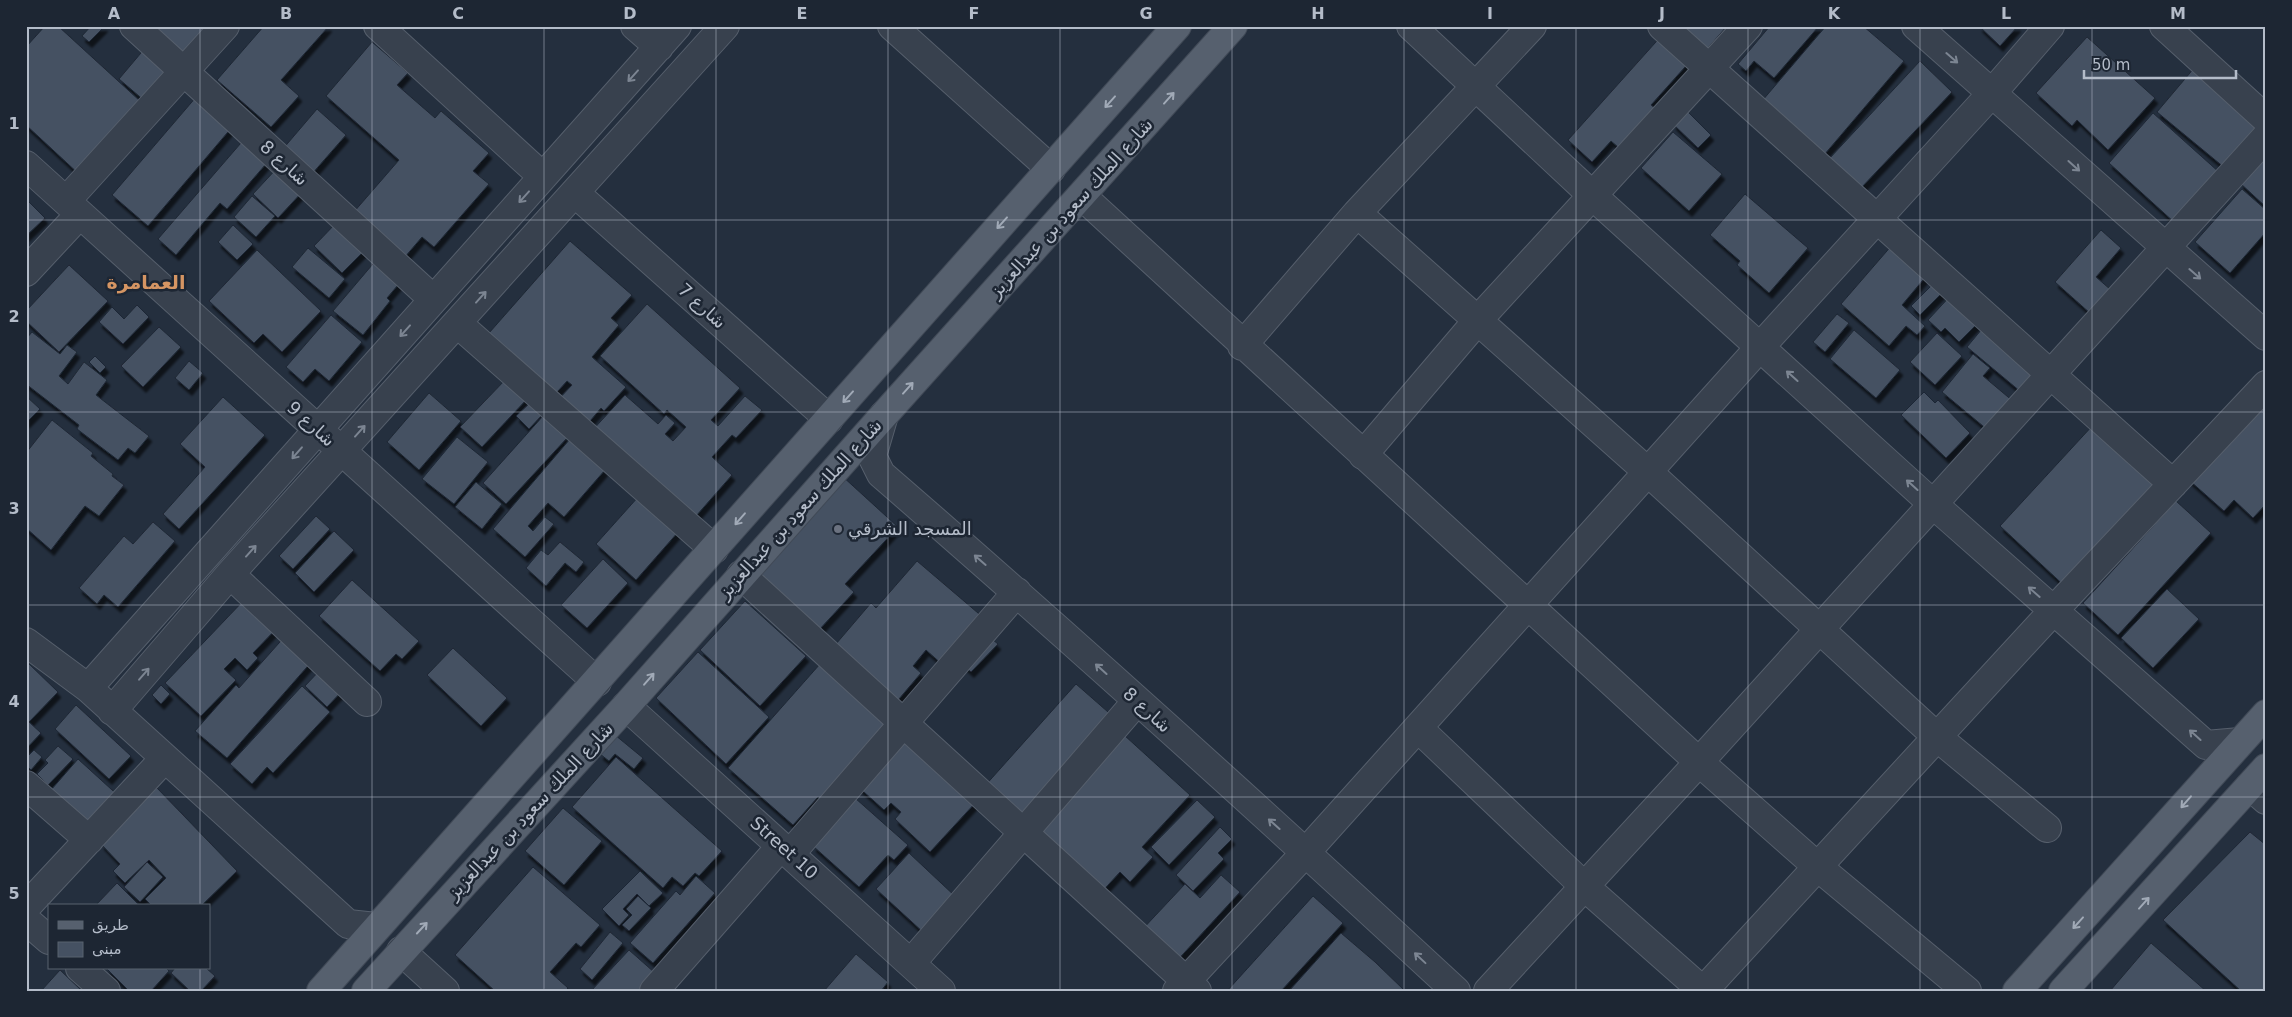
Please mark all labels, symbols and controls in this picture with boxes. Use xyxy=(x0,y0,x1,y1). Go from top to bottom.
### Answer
text: A xyxy=(108,4,121,23)
text: B xyxy=(280,4,292,23)
text: C xyxy=(452,4,464,23)
text: D xyxy=(623,4,637,23)
text: E xyxy=(797,4,807,23)
text: F xyxy=(969,4,979,23)
text: G xyxy=(1139,4,1153,23)
text: H xyxy=(1311,4,1325,23)
text: I xyxy=(1487,4,1493,23)
text: J xyxy=(1658,4,1665,23)
text: K xyxy=(1828,4,1841,23)
text: L xyxy=(2001,4,2011,23)
text: M xyxy=(2170,4,2186,23)
scale bar xyxy=(2084,48,2237,80)
one-way arrow xyxy=(1946,52,1959,64)
text: 50 m xyxy=(2092,56,2130,74)
one-way arrow xyxy=(627,69,639,82)
one-way arrow xyxy=(1164,92,1175,105)
one-way arrow xyxy=(1104,95,1116,108)
text: 1 xyxy=(8,114,20,133)
street label: شارع الملك سعود بن عبدالعزيز xyxy=(984,114,1158,303)
street label: شارع 8 xyxy=(255,136,313,190)
one-way arrow xyxy=(2067,160,2080,172)
one-way arrow xyxy=(519,190,530,203)
one-way arrow xyxy=(996,217,1008,230)
one-way arrow xyxy=(2189,269,2202,280)
district label: العمامرة xyxy=(106,271,186,294)
street label: شارع 7 xyxy=(673,279,731,333)
one-way arrow xyxy=(475,291,487,304)
text: 2 xyxy=(8,307,20,326)
one-way arrow xyxy=(399,325,411,338)
one-way arrow xyxy=(1785,370,1798,382)
one-way arrow xyxy=(902,381,914,394)
one-way arrow xyxy=(842,391,854,404)
street label: شارع 9 xyxy=(282,397,340,451)
street label: شارع الملك سعود بن عبدالعزيز xyxy=(713,415,887,604)
one-way arrow xyxy=(354,425,366,438)
one-way arrow xyxy=(291,446,303,459)
one-way arrow xyxy=(1906,479,1918,491)
text: 3 xyxy=(8,499,20,518)
one-way arrow xyxy=(735,512,746,525)
place label: المسجد الشرقي xyxy=(848,518,972,540)
marker: المسجد الشرقي xyxy=(832,523,844,535)
one-way arrow xyxy=(245,545,257,558)
one-way arrow xyxy=(974,555,987,566)
one-way arrow xyxy=(2028,587,2041,598)
one-way arrow xyxy=(1095,663,1108,675)
one-way arrow xyxy=(139,667,150,680)
one-way arrow xyxy=(644,673,655,686)
street label: شارع 8 xyxy=(1118,683,1176,737)
text: 4 xyxy=(8,692,20,711)
street label: شارع الملك سعود بن عبدالعزيز xyxy=(441,718,618,905)
one-way arrow xyxy=(2189,730,2202,741)
one-way arrow xyxy=(2181,795,2192,808)
street label: Street 10 xyxy=(746,812,822,883)
one-way arrow xyxy=(1268,818,1281,830)
text: 5 xyxy=(8,884,20,903)
one-way arrow xyxy=(2138,897,2149,910)
legend xyxy=(48,904,210,970)
text: طريق xyxy=(92,916,129,934)
one-way arrow xyxy=(2073,917,2084,930)
one-way arrow xyxy=(416,922,427,935)
text: مبنى xyxy=(92,940,122,958)
one-way arrow xyxy=(1413,952,1426,964)

